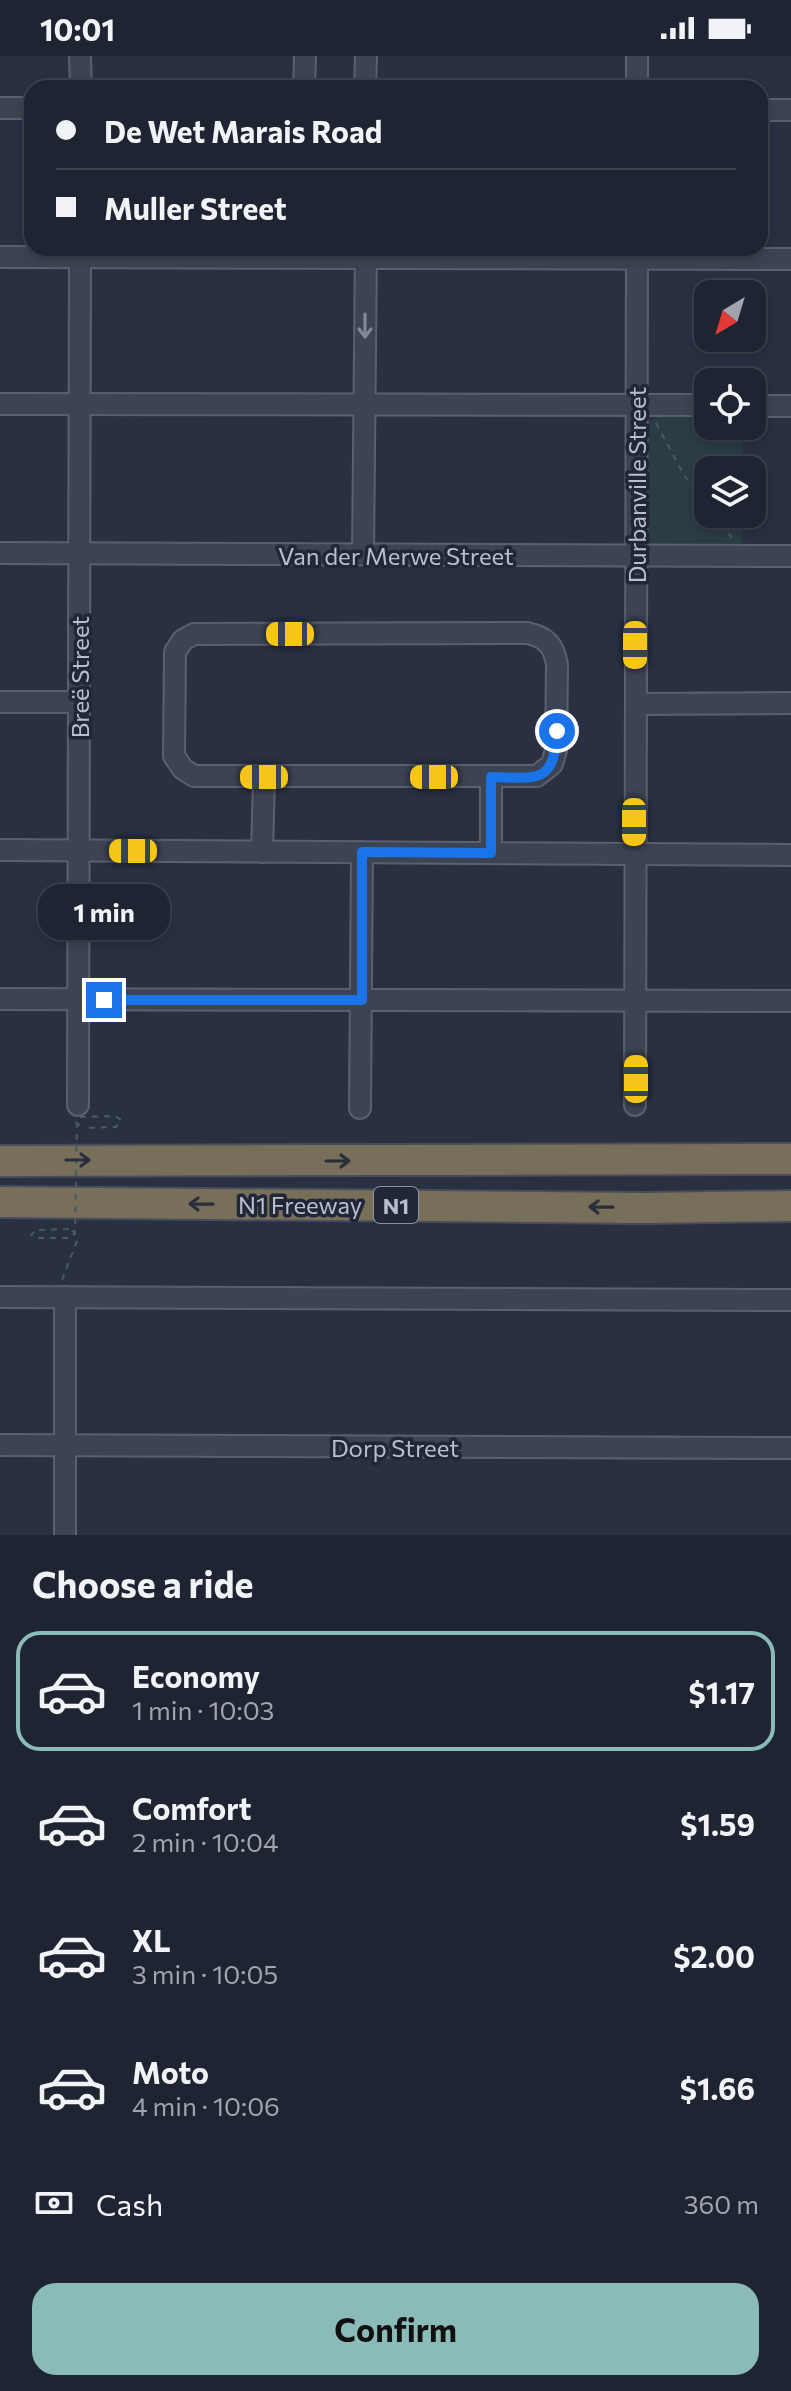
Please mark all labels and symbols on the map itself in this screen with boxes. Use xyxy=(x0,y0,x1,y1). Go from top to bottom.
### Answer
north arrow xyxy=(694,280,766,352)
one-way arrow xyxy=(357,312,373,339)
street label: Durbanville Street xyxy=(622,387,651,583)
street label: Van der Merwe Street xyxy=(278,541,514,570)
street label: Breë Street xyxy=(65,616,94,738)
car xyxy=(623,621,647,669)
car xyxy=(266,622,314,646)
route start xyxy=(539,713,575,749)
car xyxy=(240,765,288,789)
car xyxy=(410,765,458,789)
car xyxy=(622,798,646,846)
car xyxy=(109,839,157,863)
callout: 1 min xyxy=(38,884,170,940)
route end xyxy=(86,982,122,1018)
car xyxy=(624,1055,648,1103)
one-way arrow xyxy=(64,1152,91,1168)
one-way arrow xyxy=(324,1153,351,1169)
road number: N1 xyxy=(374,1187,418,1223)
street label: N1 Freeway xyxy=(238,1190,362,1219)
one-way arrow xyxy=(188,1196,215,1211)
one-way arrow xyxy=(588,1200,615,1215)
street label: Dorp Street xyxy=(331,1433,459,1462)

